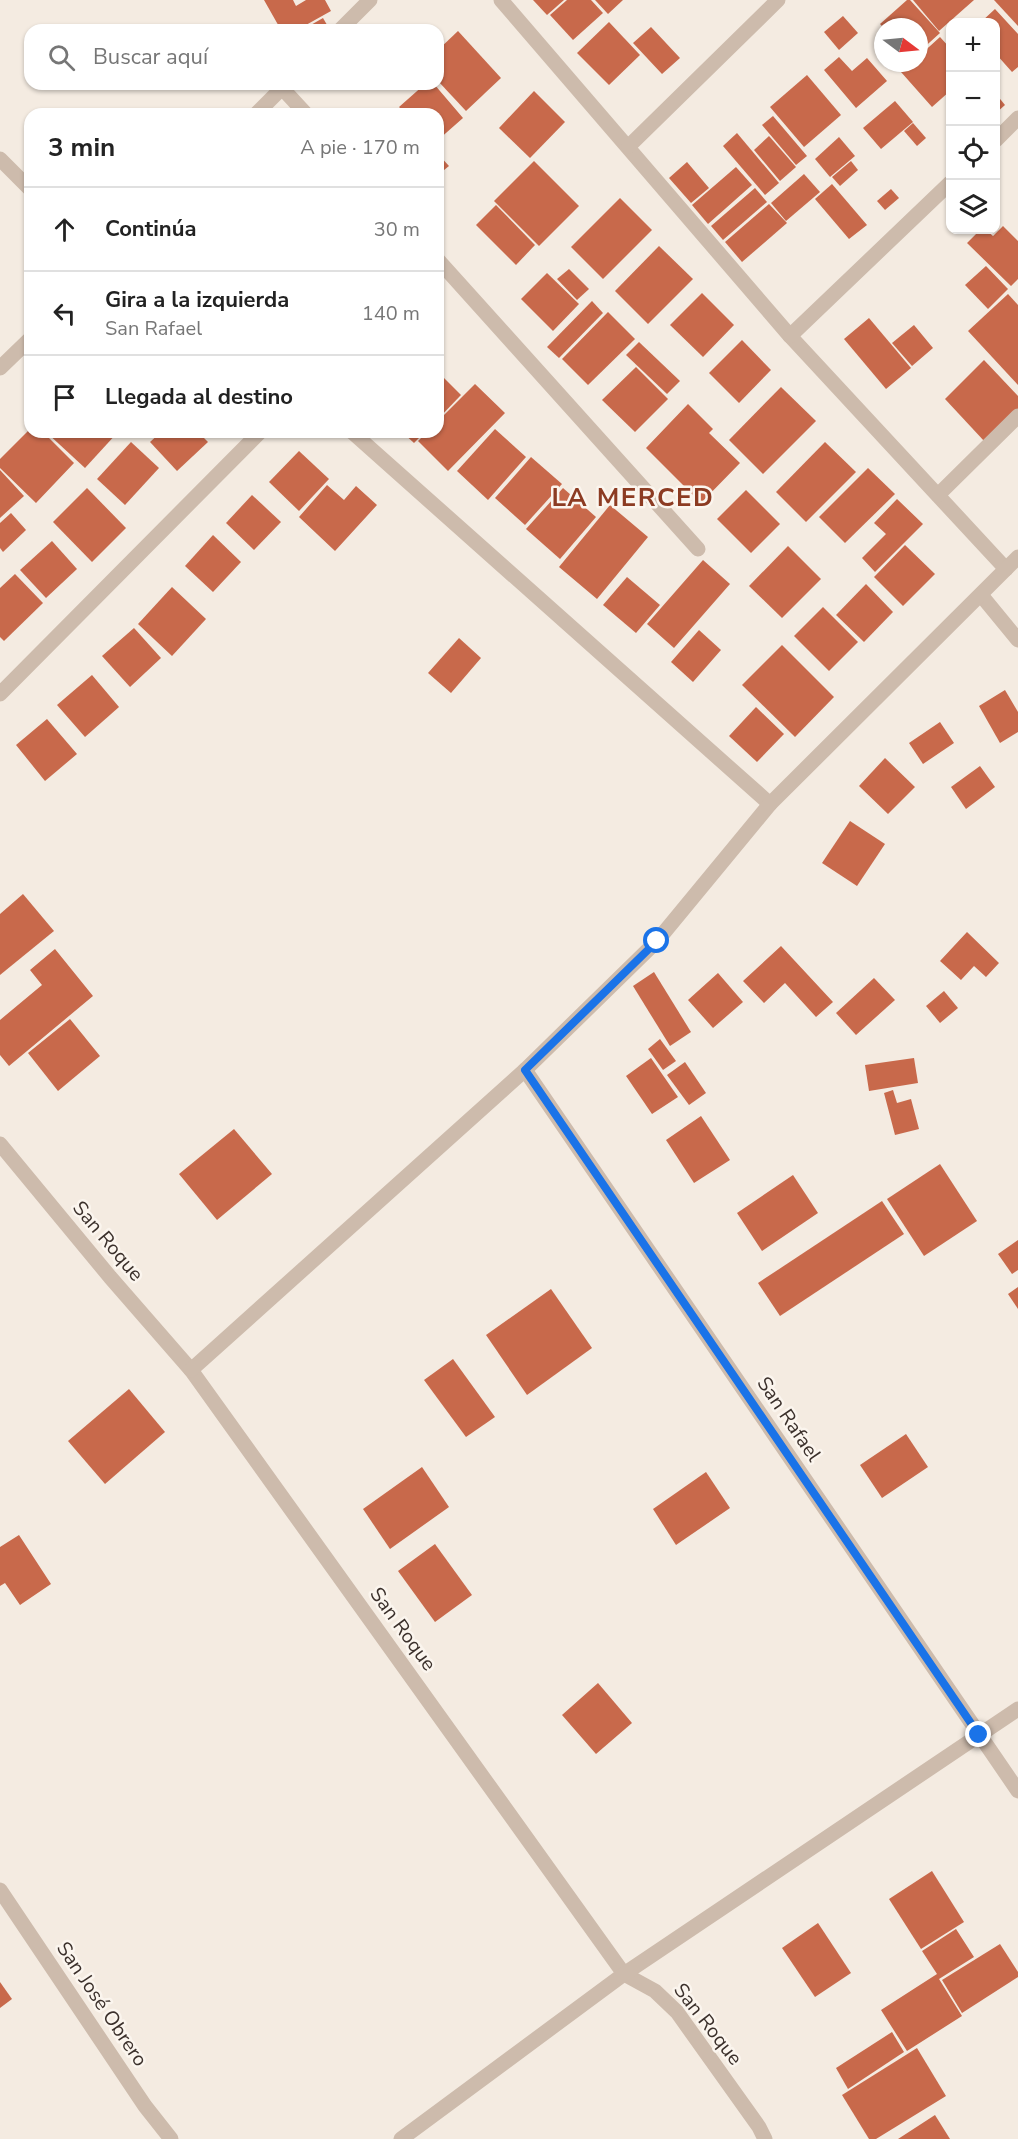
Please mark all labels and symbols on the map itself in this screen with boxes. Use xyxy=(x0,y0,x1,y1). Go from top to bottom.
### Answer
north arrow xyxy=(874,18,928,72)
district label: LA MERCED xyxy=(552,480,714,515)
route start xyxy=(643,927,669,953)
street label: San Roque xyxy=(66,1195,150,1287)
street label: San Rafael xyxy=(751,1371,827,1467)
street label: San Roque xyxy=(364,1582,442,1676)
route end xyxy=(965,1721,991,1747)
street label: San José Obrero xyxy=(50,1936,154,2072)
street label: San Roque xyxy=(667,1977,749,2071)

